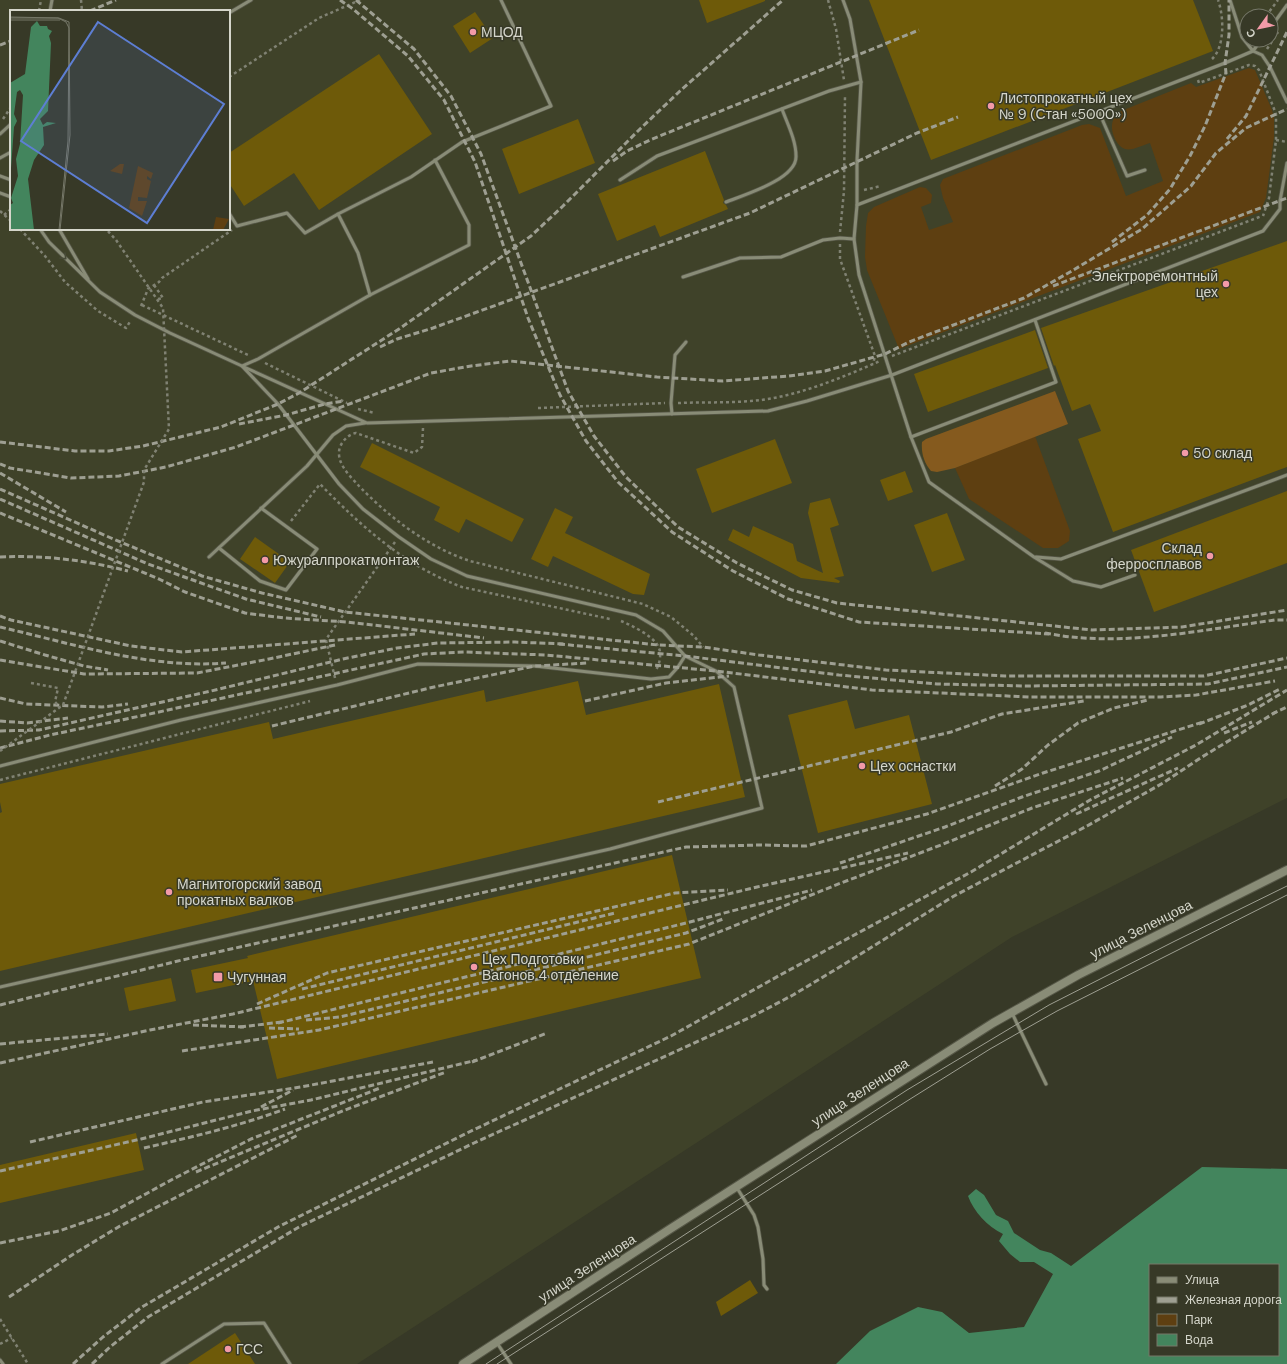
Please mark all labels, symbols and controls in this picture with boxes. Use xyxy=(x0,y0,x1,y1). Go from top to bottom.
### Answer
north arrow xyxy=(1239,8,1279,48)
inset map xyxy=(10,10,230,230)
place label: МЦОД xyxy=(481,23,523,41)
text: С xyxy=(1243,26,1259,41)
marker: МЦОД xyxy=(468,27,478,37)
place label: Листопрокатный цех № 9 (Стан «5000») xyxy=(999,89,1132,123)
marker: Листопрокатный цех № 9 (Стан «5000») xyxy=(986,101,996,111)
one-way arrow xyxy=(59,252,67,260)
place label: Электроремонтный цех xyxy=(1091,267,1218,301)
marker: Электроремонтный цех xyxy=(1221,279,1231,289)
place label: 50 склад xyxy=(1193,444,1252,462)
marker: 50 склад xyxy=(1180,448,1190,458)
place label: Склад ферросплавов xyxy=(1106,539,1202,573)
place label: Южуралпрокатмонтаж xyxy=(273,551,420,569)
marker: Склад ферросплавов xyxy=(1205,551,1215,561)
marker: Южуралпрокатмонтаж xyxy=(260,555,270,565)
place label: Цех оснастки xyxy=(870,757,956,775)
marker: Цех оснастки xyxy=(857,761,867,771)
place label: Магнитогорский завод прокатных валков xyxy=(177,875,321,909)
marker: Магнитогорский завод прокатных валков xyxy=(164,887,174,897)
street label: улица Зеленцова xyxy=(1087,895,1195,963)
place label: Цех Подготовки Вагонов 4 отделение xyxy=(482,950,619,984)
marker: Цех Подготовки Вагонов 4 отделение xyxy=(469,962,479,972)
place label: Чугунная xyxy=(227,968,286,986)
marker: Чугунная xyxy=(212,971,224,983)
street label: улица Зеленцова xyxy=(808,1054,912,1130)
street label: улица Зеленцова xyxy=(535,1230,639,1306)
legend xyxy=(1149,1264,1279,1356)
text: Улица xyxy=(1185,1272,1219,1288)
text: Железная дорога xyxy=(1185,1292,1282,1308)
text: Парк xyxy=(1185,1312,1213,1328)
text: Вода xyxy=(1185,1332,1213,1348)
place label: ГСС xyxy=(236,1340,263,1358)
marker: ГСС xyxy=(223,1344,233,1354)

